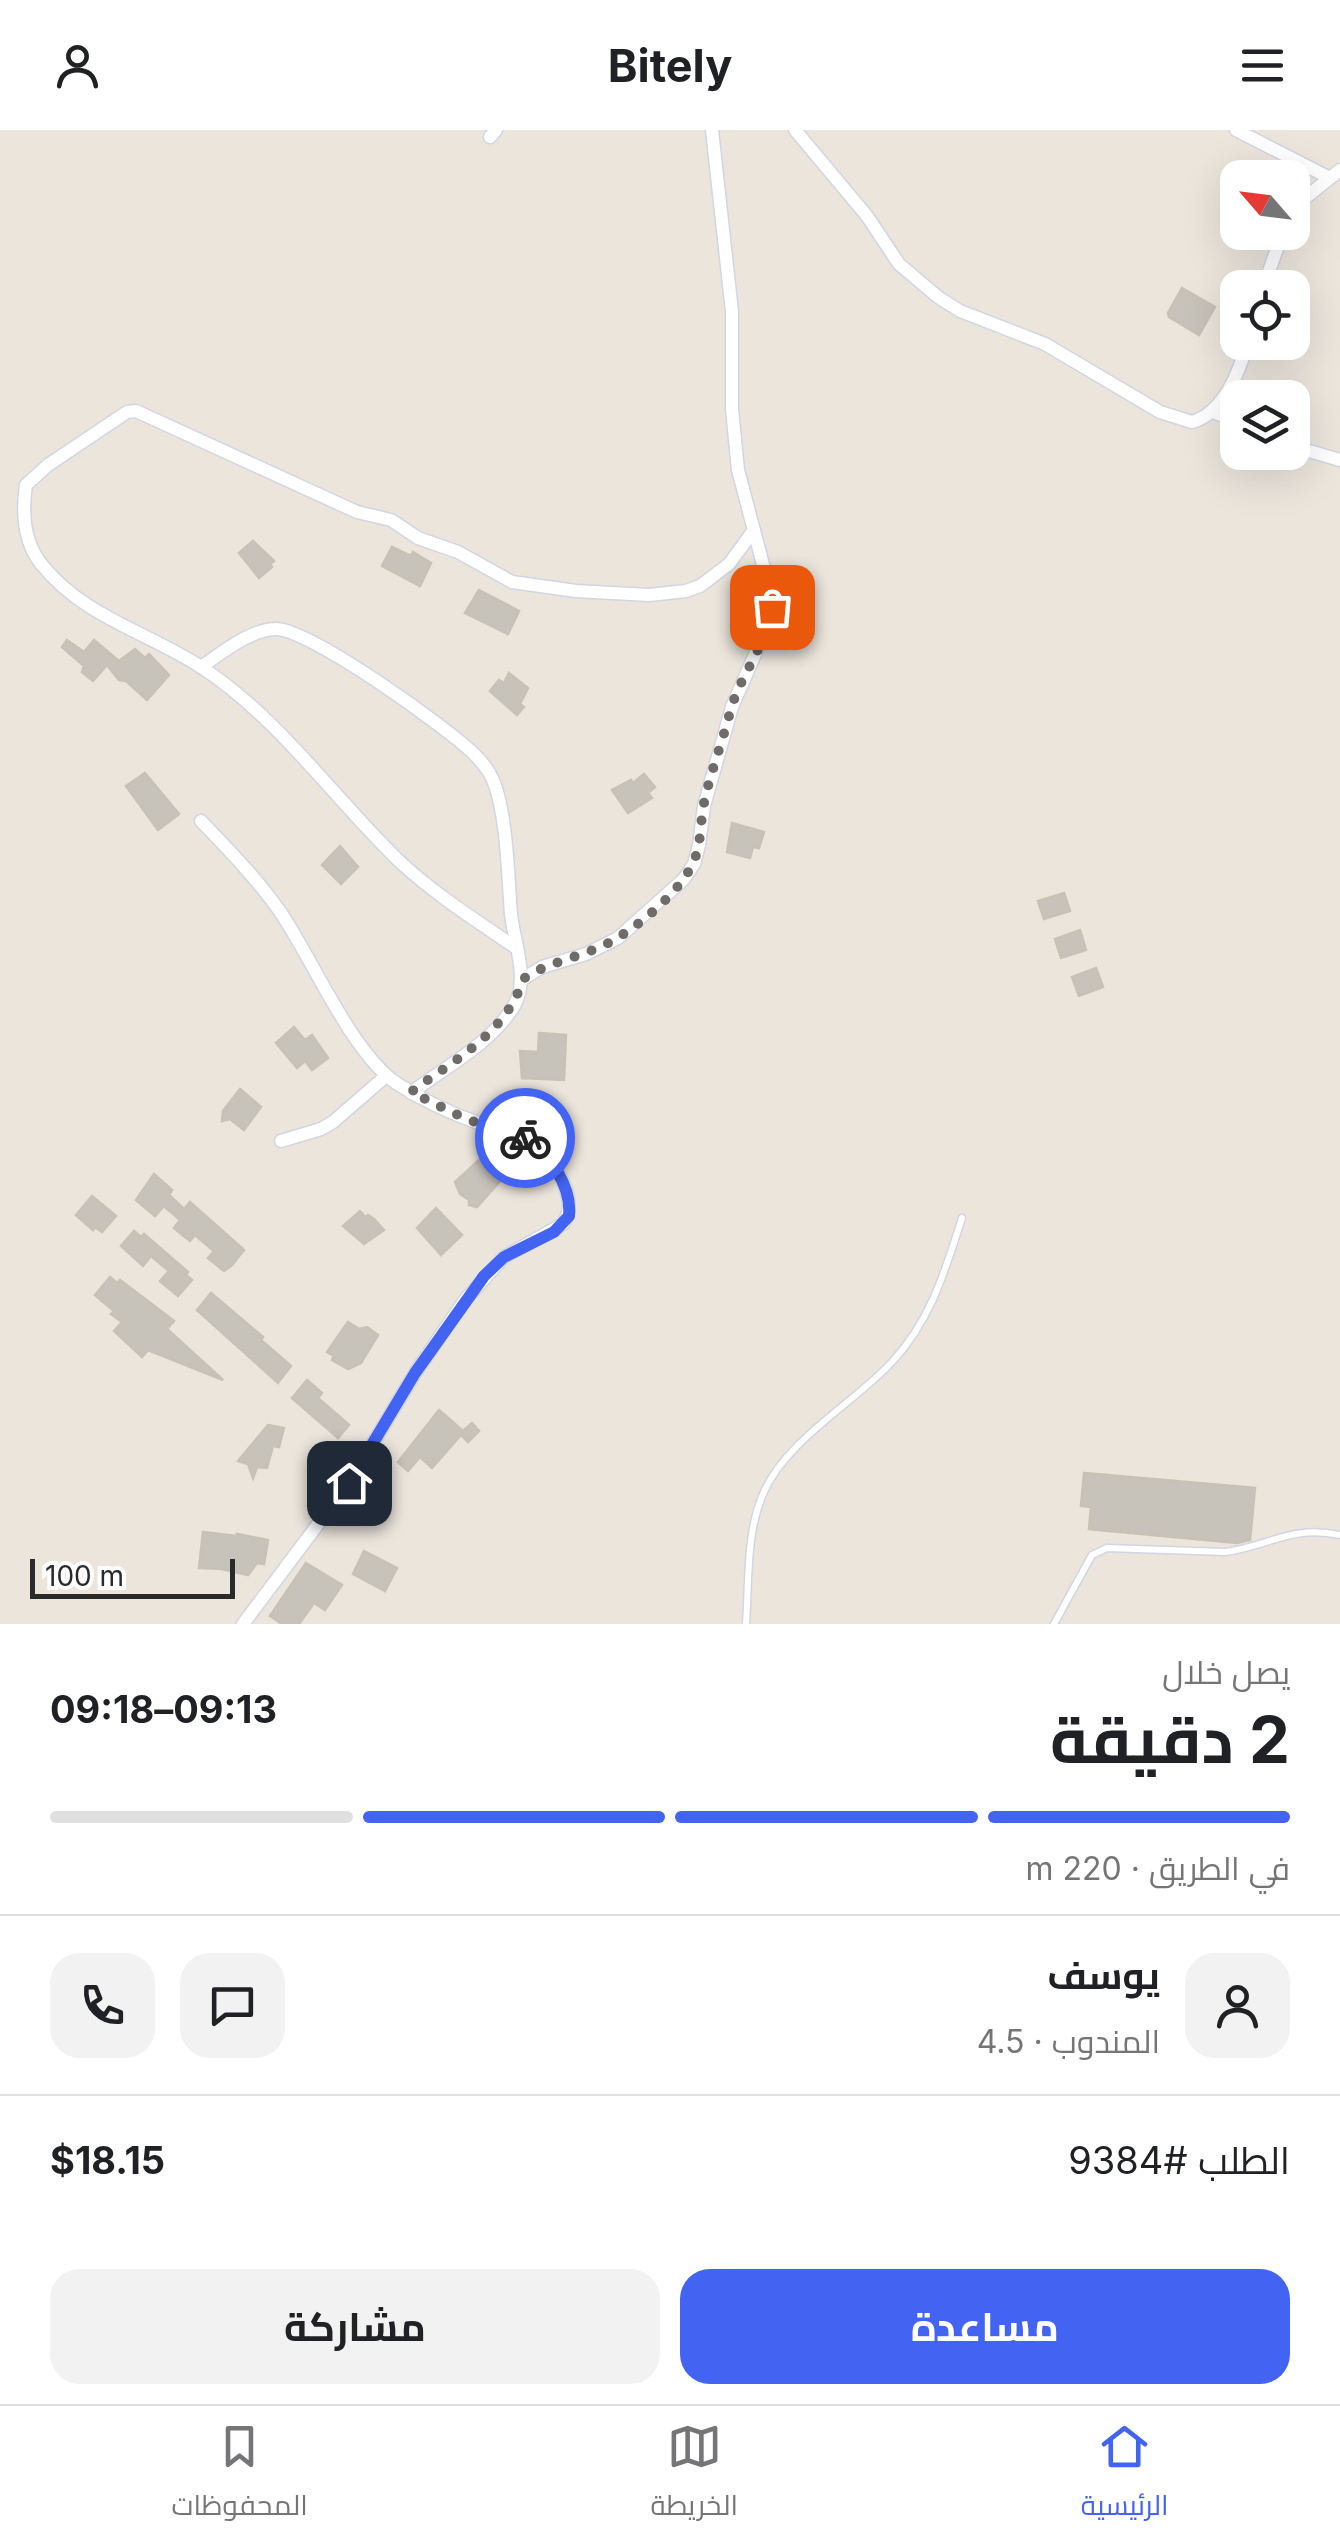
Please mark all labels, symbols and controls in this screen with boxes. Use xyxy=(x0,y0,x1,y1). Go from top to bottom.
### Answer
icon: person xyxy=(50,38,105,93)
text: Bitely xyxy=(608,38,732,93)
icon: menu xyxy=(1235,38,1290,93)
north arrow xyxy=(1220,160,1310,250)
map controls xyxy=(1220,160,1310,470)
button: locate xyxy=(1220,270,1310,360)
button: layers xyxy=(1220,380,1310,470)
pin xyxy=(730,565,815,650)
icon: bag xyxy=(745,580,800,635)
courier xyxy=(475,1088,575,1188)
icon: bike xyxy=(498,1111,553,1166)
pin xyxy=(307,1441,392,1526)
icon: home xyxy=(322,1456,377,1511)
scale bar xyxy=(30,1554,235,1598)
text: 100 m xyxy=(45,1559,124,1593)
text: يصل خلال xyxy=(1162,1653,1290,1692)
text: 09:13–09:18 xyxy=(50,1686,277,1732)
text: 2 دقيقة xyxy=(1050,1700,1290,1779)
text: في الطريق · 220 m xyxy=(1025,1849,1290,1888)
text: يوسف xyxy=(1047,1952,1160,1998)
button: phone xyxy=(50,1953,155,2058)
button: chat xyxy=(180,1953,285,2058)
button: person xyxy=(1185,1953,1290,2058)
text: المندوب · 4.5 xyxy=(977,2022,1160,2061)
text: $18.15 xyxy=(50,2137,165,2183)
text: الطلب #9384 xyxy=(1068,2137,1290,2183)
button: مشاركة xyxy=(50,2269,660,2384)
button: مساعدة xyxy=(680,2269,1290,2384)
tab: المحفوظات xyxy=(171,2419,308,2531)
tab: الخريطة xyxy=(651,2419,738,2531)
tab: الرئيسية xyxy=(1081,2419,1169,2531)

